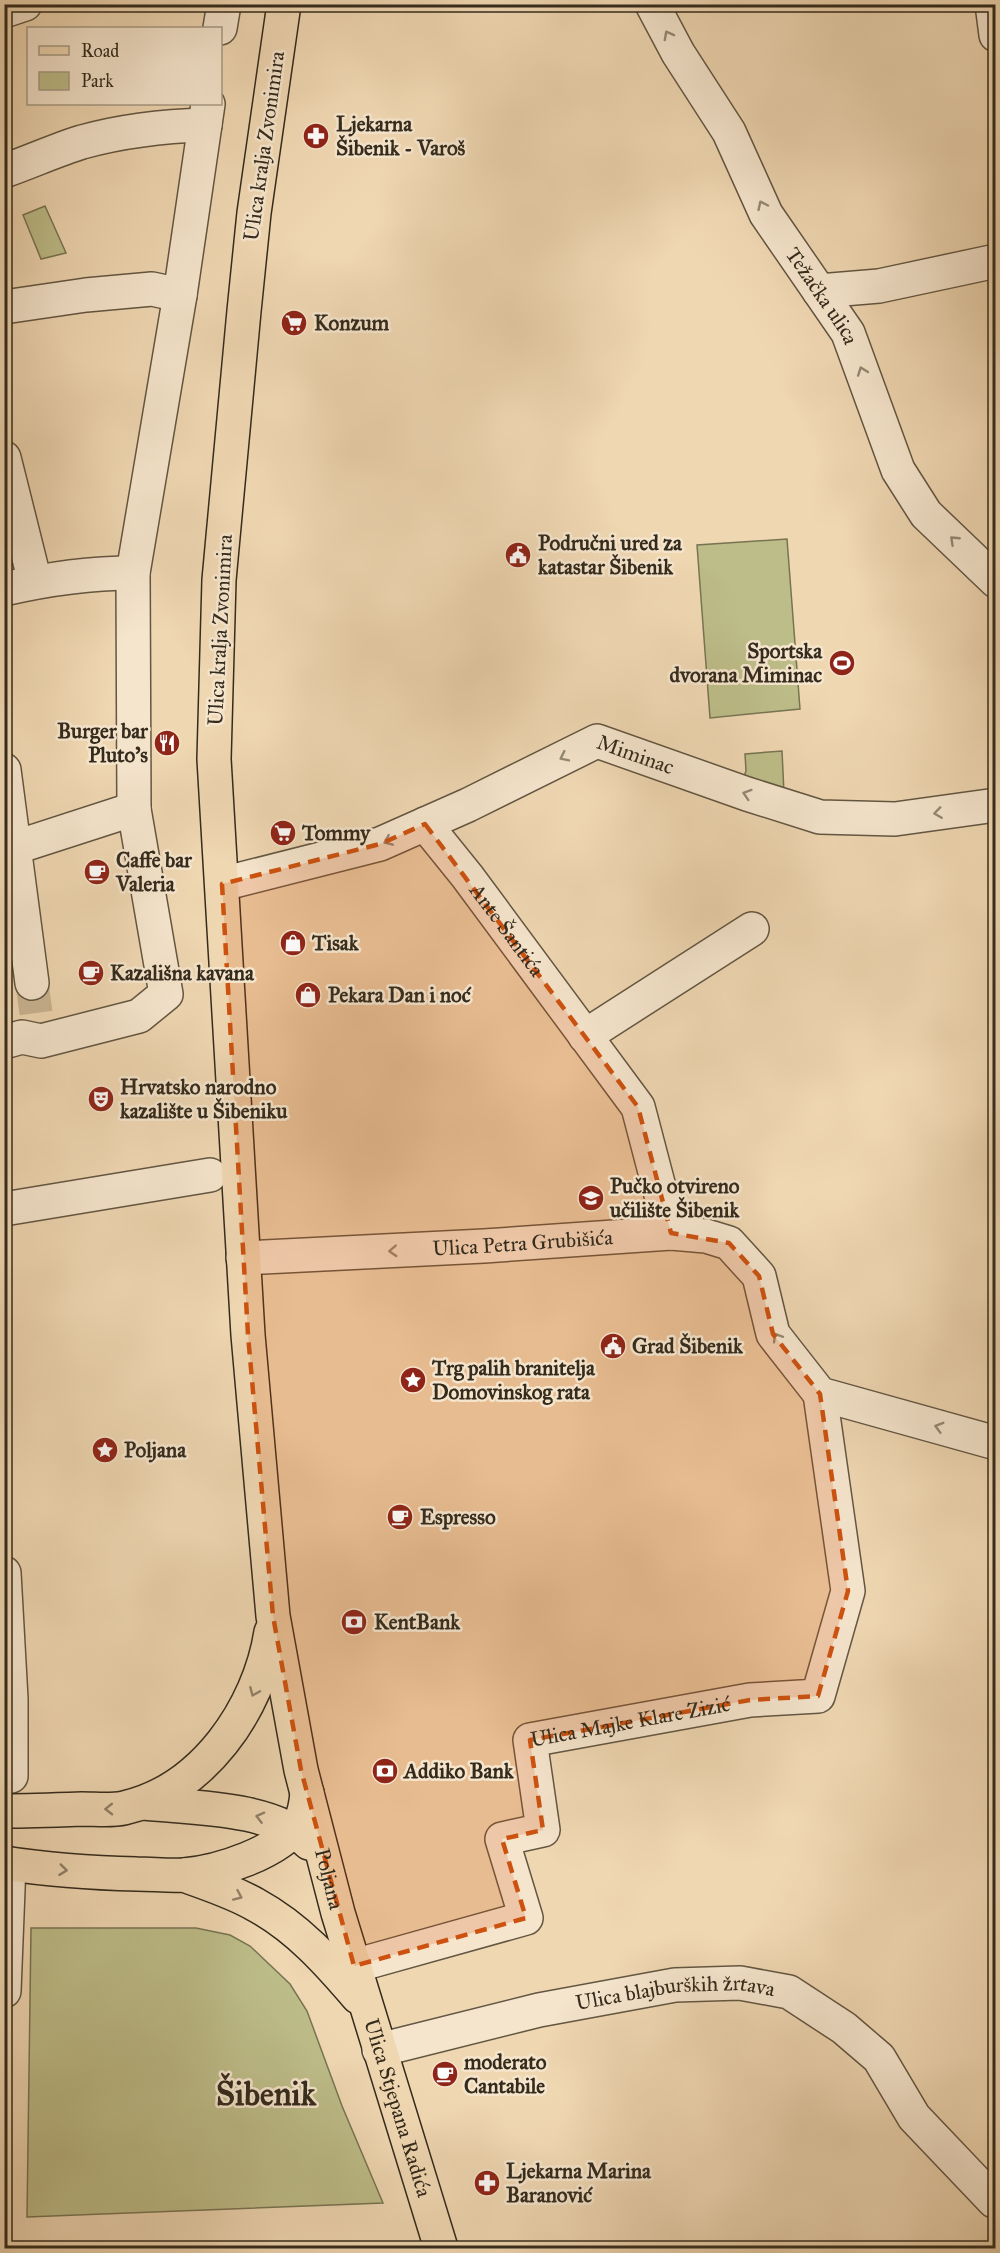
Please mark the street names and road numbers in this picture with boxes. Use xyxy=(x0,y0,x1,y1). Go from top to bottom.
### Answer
street label: Ulica kralja Zvonimira xyxy=(238,49,290,243)
street label: Težačka ulica xyxy=(780,242,864,348)
street label: Ulica kralja Zvonimira xyxy=(202,534,238,726)
street label: Miminac xyxy=(593,729,678,780)
street label: Ante Šantića xyxy=(463,878,550,982)
street label: Ulica Petra Grubišića xyxy=(432,1224,614,1262)
street label: Ulica Majke Klare Zizić xyxy=(528,1691,733,1753)
street label: Poljana xyxy=(309,1846,350,1912)
street label: Ulica blajburških žrtava xyxy=(573,1970,777,2016)
street label: Ulica Stjepana Radića xyxy=(358,2015,438,2200)

